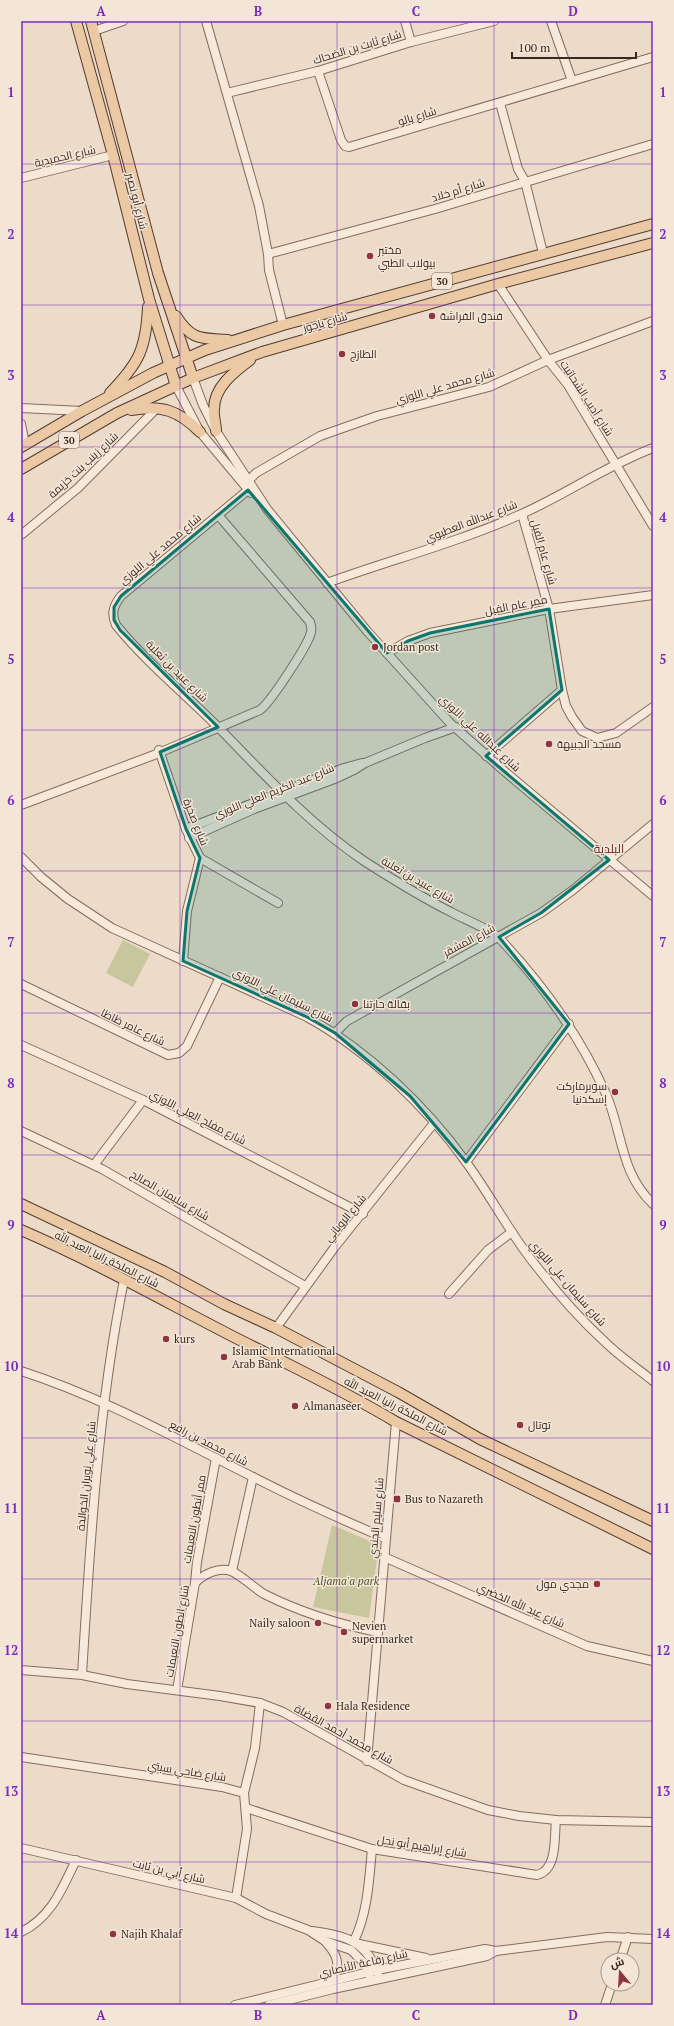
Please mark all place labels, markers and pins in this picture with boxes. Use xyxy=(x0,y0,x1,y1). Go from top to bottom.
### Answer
place label: مختبر بيولاب الطبي xyxy=(377,243,435,272)
marker: مختبر بيولاب الطبي xyxy=(365,251,375,261)
place label: فندق الفراشة xyxy=(440,309,503,323)
marker: فندق الفراشة xyxy=(427,311,437,321)
place label: الطازج xyxy=(350,347,377,362)
marker: الطازج xyxy=(337,349,347,359)
place label: Jordan post xyxy=(383,640,439,654)
marker: Jordan post xyxy=(370,642,380,652)
place label: مسجد الجبيهة xyxy=(557,737,621,751)
marker: مسجد الجبيهة xyxy=(544,739,554,749)
place label: بقالة حارتنا xyxy=(363,997,410,1011)
marker: بقالة حارتنا xyxy=(350,999,360,1009)
place label: سوبرماركت إسكدنيا xyxy=(556,1079,607,1106)
marker: سوبرماركت إسكدنيا xyxy=(610,1087,620,1097)
place label: kurs xyxy=(174,1332,195,1346)
marker: kurs xyxy=(161,1334,171,1344)
place label: Islamic International Arab Bank xyxy=(232,1344,335,1371)
marker: Islamic International Arab Bank xyxy=(219,1352,229,1362)
place label: Almanaseer xyxy=(303,1399,362,1413)
marker: Almanaseer xyxy=(290,1401,300,1411)
place label: توتال xyxy=(528,1418,551,1432)
marker: توتال xyxy=(515,1420,525,1430)
place label: Bus to Nazareth xyxy=(405,1492,484,1506)
marker: Bus to Nazareth xyxy=(392,1494,402,1504)
place label: مجدي مول xyxy=(536,1577,589,1593)
marker: مجدي مول xyxy=(592,1579,602,1589)
place label: Naily saloon xyxy=(249,1616,310,1630)
marker: Naily saloon xyxy=(313,1618,323,1628)
place label: Nevien supermarket xyxy=(352,1619,414,1646)
marker: Nevien supermarket xyxy=(339,1627,349,1637)
place label: Hala Residence xyxy=(336,1699,411,1713)
marker: Hala Residence xyxy=(323,1701,333,1711)
place label: Najih Khalaf xyxy=(121,1927,183,1941)
marker: Najih Khalaf xyxy=(108,1929,118,1939)

